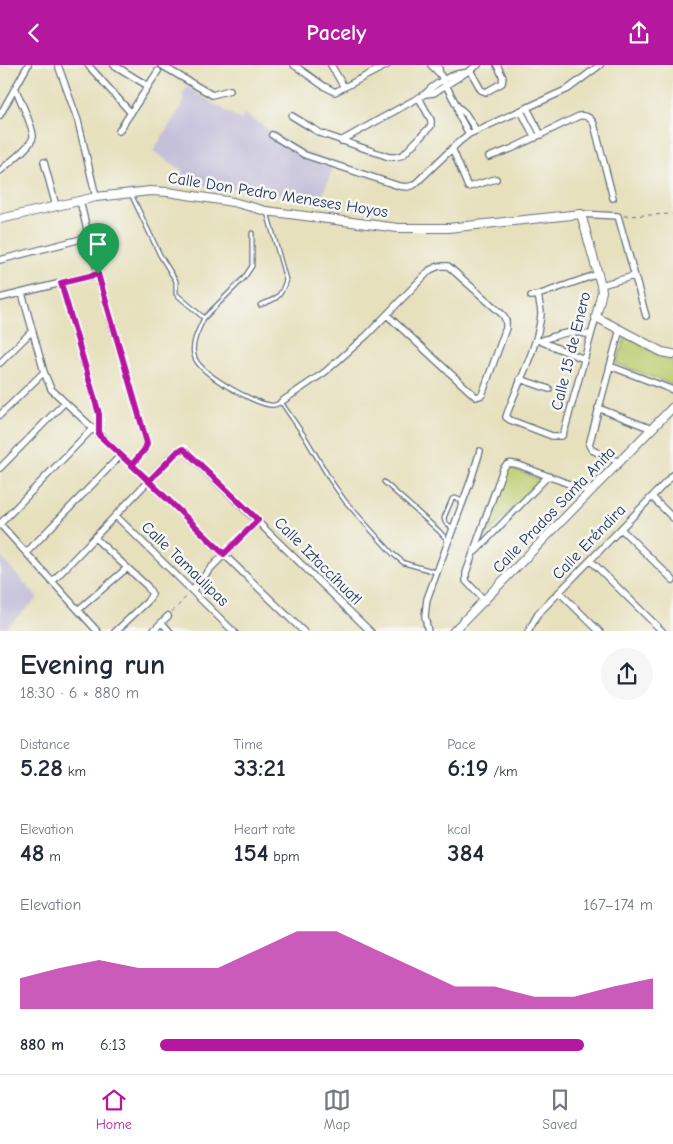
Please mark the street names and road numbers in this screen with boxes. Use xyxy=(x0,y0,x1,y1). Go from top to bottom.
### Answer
street label: Calle Don Pedro Meneses Hoyos xyxy=(167,169,390,221)
street label: Calle 15 de Enero xyxy=(548,290,594,412)
street label: Calle Prados Santa Anita xyxy=(489,443,619,577)
street label: Calle Eréndira xyxy=(549,501,629,583)
street label: Calle Iztaccíhuatl xyxy=(271,514,365,608)
street label: Calle Tamaulipas xyxy=(138,518,232,610)

